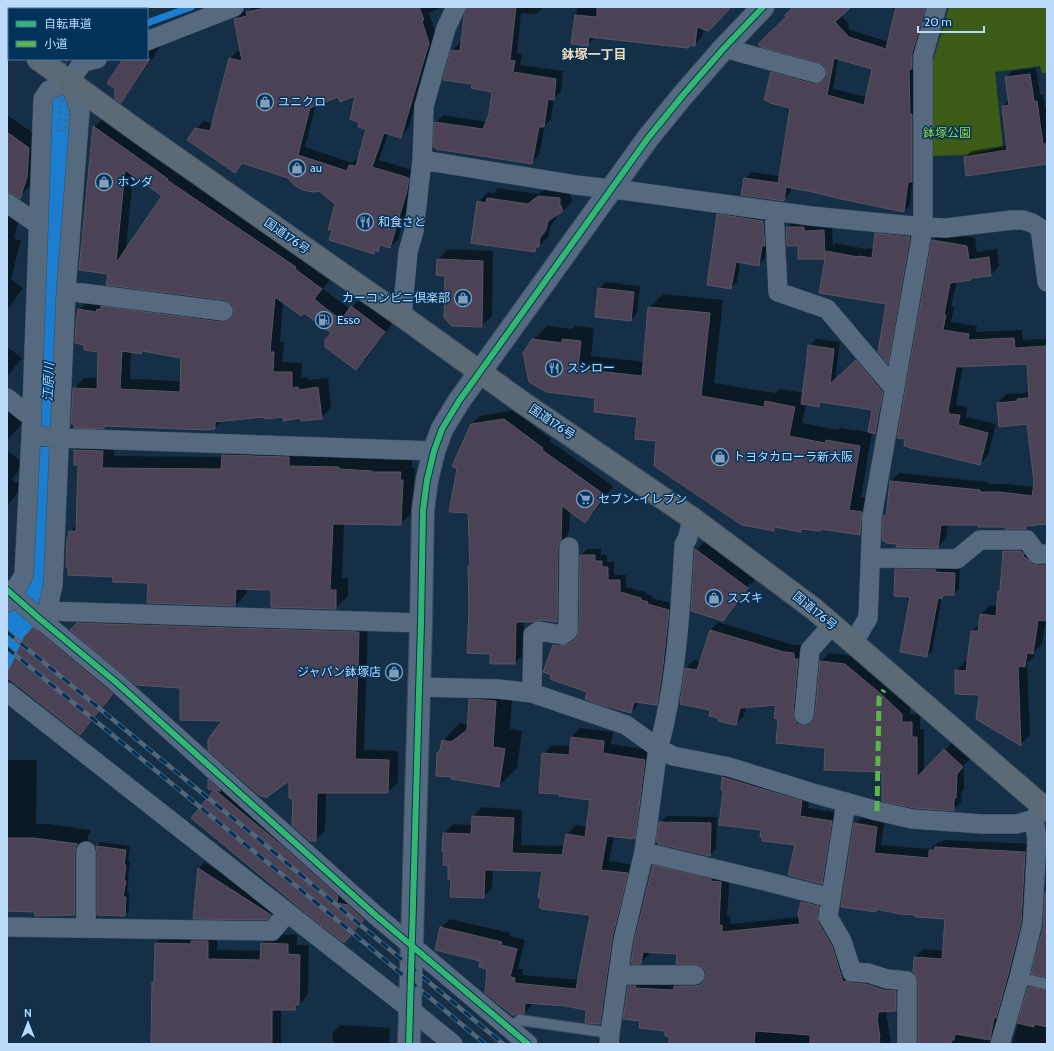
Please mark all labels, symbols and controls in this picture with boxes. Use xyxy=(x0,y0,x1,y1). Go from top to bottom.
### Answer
legend xyxy=(8,8,148,60)
scale bar xyxy=(918,8,984,34)
text: 20 m xyxy=(924,14,952,29)
text: 自転車道 xyxy=(44,16,92,31)
text: 小道 xyxy=(44,36,68,51)
district label: 鉢塚一丁目 xyxy=(561,46,627,62)
shop icon: ユニクロ xyxy=(255,92,275,112)
place label: ユニクロ xyxy=(278,94,326,109)
park label: 鉢塚公園 xyxy=(923,125,971,140)
shop icon: au xyxy=(287,158,307,178)
place label: au xyxy=(310,160,322,175)
shop icon: ホンダ xyxy=(94,172,114,192)
place label: ホンダ xyxy=(117,174,153,189)
restaurant icon: 和食さと xyxy=(355,212,375,232)
street label: 国道176号 xyxy=(261,214,313,257)
place label: 和食さと xyxy=(378,214,426,229)
shop icon: カーコンビニ倶楽部 xyxy=(453,288,473,308)
place label: カーコンビニ倶楽部 xyxy=(342,290,450,305)
fuel station icon: Esso xyxy=(314,310,334,330)
place label: Esso xyxy=(337,312,361,327)
restaurant icon: スシロー xyxy=(544,358,564,378)
water label: 江原川 xyxy=(39,360,57,402)
place label: スシロー xyxy=(567,360,615,375)
street label: 国道176号 xyxy=(526,401,578,442)
shop icon: トヨタカローラ新大阪 xyxy=(710,447,730,467)
place label: トヨタカローラ新大阪 xyxy=(733,449,853,464)
supermarket icon: セブン-イレブン xyxy=(575,489,595,509)
place label: セブン-イレブン xyxy=(598,491,687,506)
shop icon: スズキ xyxy=(704,588,724,608)
street label: 国道176号 xyxy=(790,588,840,633)
place label: スズキ xyxy=(727,590,763,605)
shop icon: ジャパン鉢塚店 xyxy=(384,662,404,682)
place label: ジャパン鉢塚店 xyxy=(297,664,381,679)
north arrow xyxy=(8,1003,48,1043)
text: N xyxy=(24,1006,32,1020)

